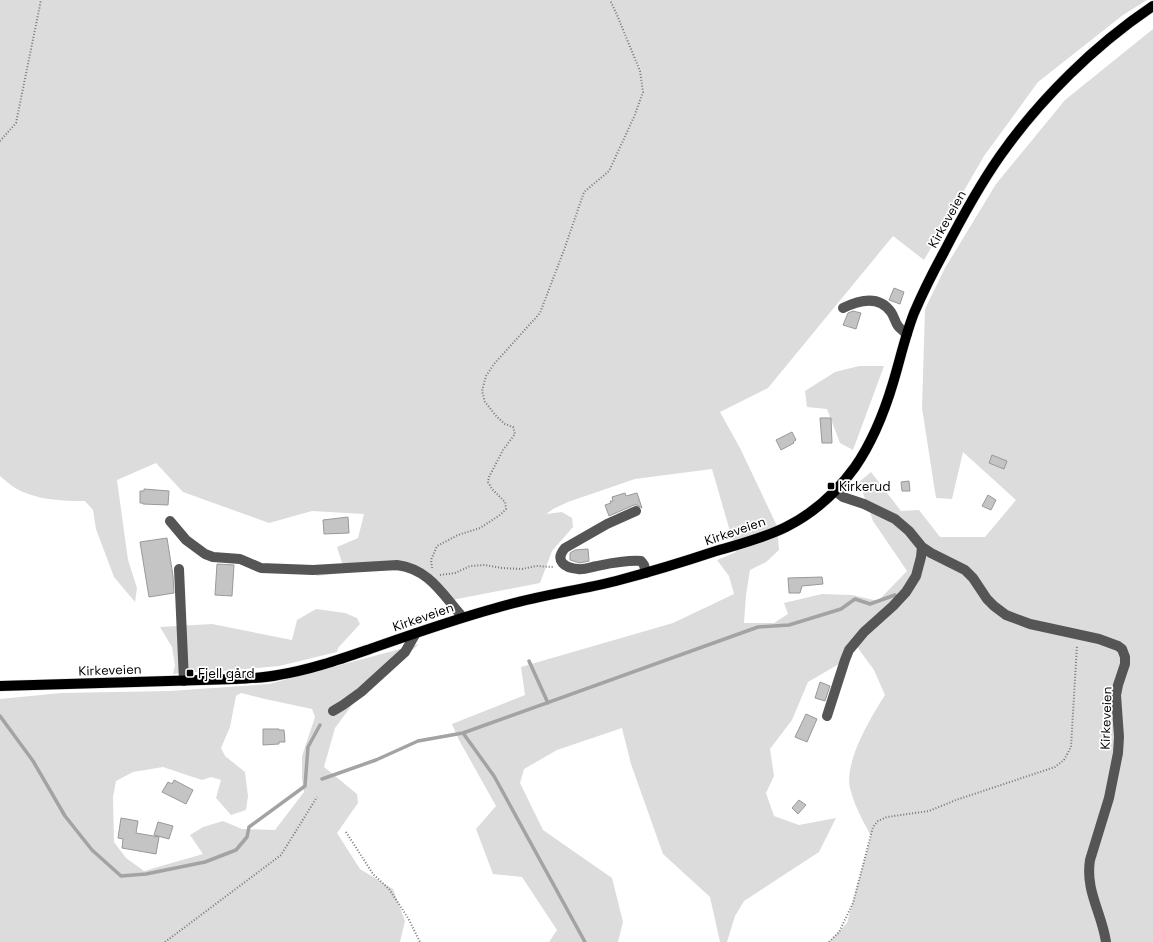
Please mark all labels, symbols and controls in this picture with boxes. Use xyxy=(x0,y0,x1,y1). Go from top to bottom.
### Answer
street label: Kirkeveien xyxy=(924,187,970,251)
place label: Kirkerud xyxy=(839,478,891,495)
marker: Kirkerud xyxy=(826,481,836,491)
street label: Kirkeveien xyxy=(702,513,768,549)
street label: Kirkeveien xyxy=(390,599,456,635)
street label: Kirkeveien xyxy=(78,660,142,680)
place label: Fjell gård xyxy=(198,665,255,682)
marker: Fjell gård xyxy=(185,668,195,678)
street label: Kirkeveien xyxy=(1096,686,1116,750)

